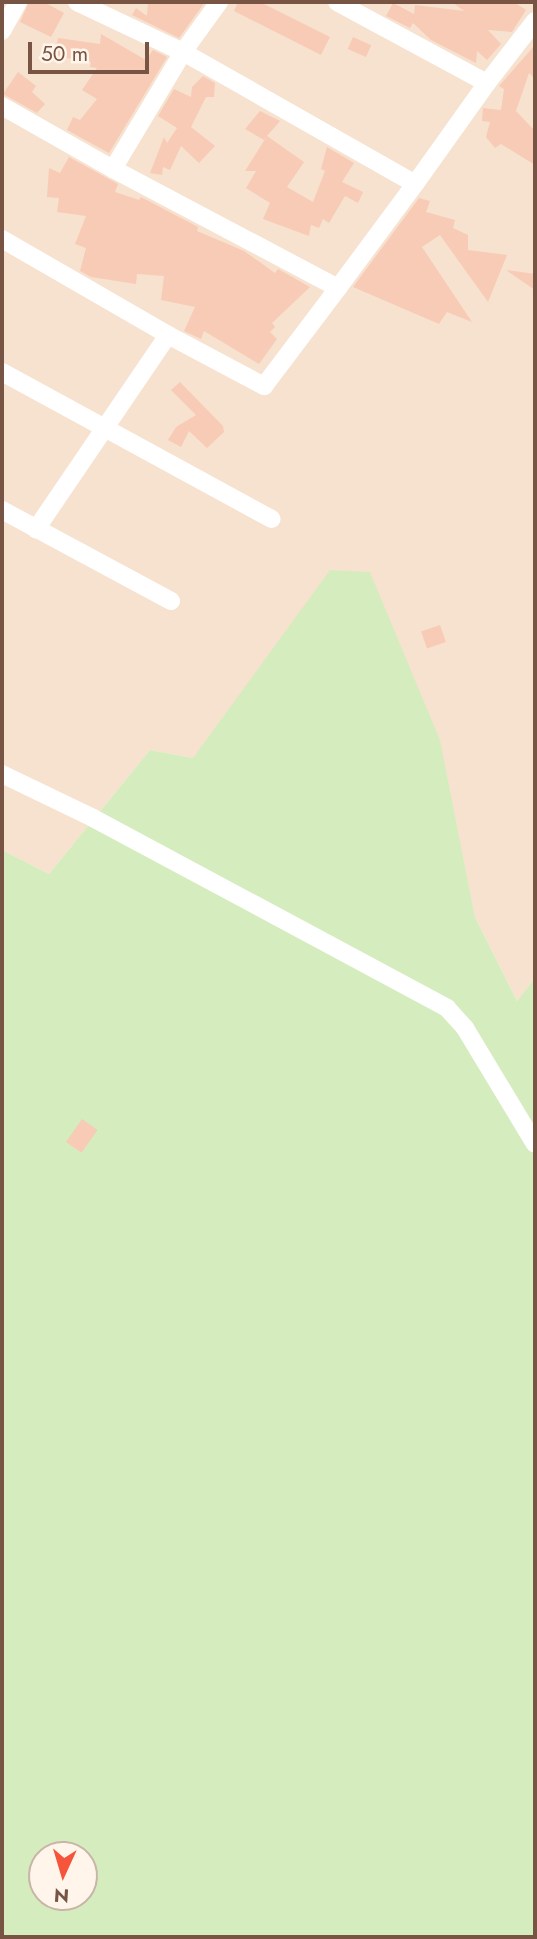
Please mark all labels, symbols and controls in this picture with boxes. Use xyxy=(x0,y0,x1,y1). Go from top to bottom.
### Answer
scale bar xyxy=(32,28,152,72)
text: 50 m xyxy=(41,39,88,69)
north arrow xyxy=(28,1841,98,1911)
text: N xyxy=(53,1881,70,1909)

